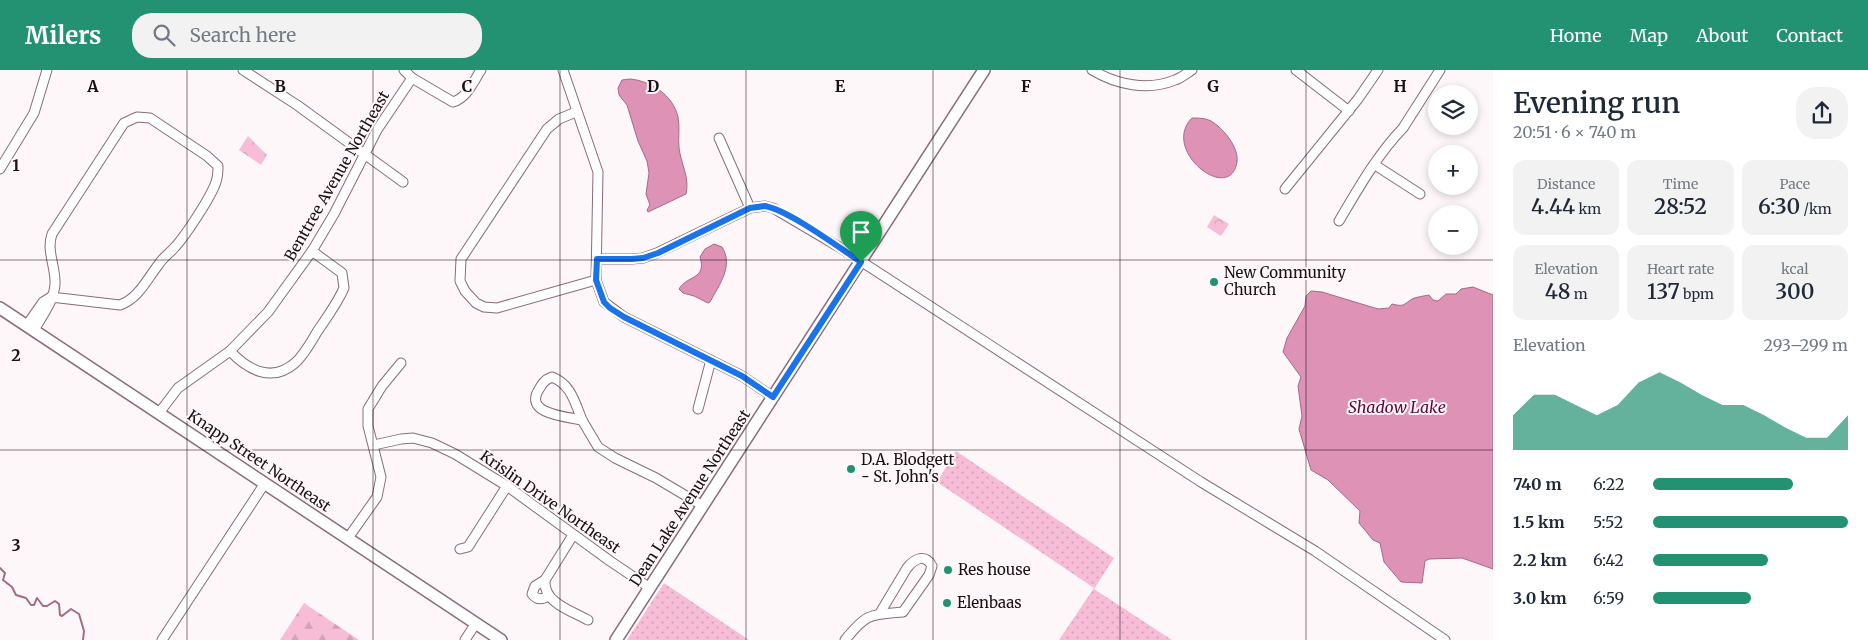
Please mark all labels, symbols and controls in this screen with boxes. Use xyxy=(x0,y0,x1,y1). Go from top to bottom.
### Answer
search box xyxy=(132,13,482,58)
text: Milers xyxy=(25,20,102,51)
icon: search xyxy=(150,21,178,49)
text: Search here xyxy=(190,23,296,47)
text: Home xyxy=(1550,24,1602,47)
text: Map xyxy=(1630,24,1668,47)
text: About xyxy=(1696,24,1748,47)
text: Contact xyxy=(1776,24,1843,47)
text: A xyxy=(86,76,99,96)
text: B xyxy=(274,76,286,96)
text: C xyxy=(462,76,472,96)
text: D xyxy=(647,76,659,96)
text: E xyxy=(835,76,846,96)
text: F xyxy=(1021,76,1031,96)
text: G xyxy=(1207,76,1219,96)
text: H xyxy=(1393,76,1407,96)
map controls xyxy=(1428,85,1478,255)
button: layers xyxy=(1428,85,1478,135)
text: Evening run xyxy=(1513,85,1680,121)
street label: Benttree Avenue Northeast xyxy=(280,87,393,264)
button: share xyxy=(1796,87,1848,139)
text: 20:51 · 6 × 740 m xyxy=(1513,122,1636,142)
button: + xyxy=(1428,145,1478,195)
text: 1 xyxy=(12,155,20,175)
text: Distance xyxy=(1537,175,1595,193)
text: Time xyxy=(1663,175,1698,193)
text: Pace xyxy=(1780,175,1810,193)
text: 4.44 xyxy=(1531,193,1575,220)
text: 28:52 xyxy=(1654,193,1707,220)
text: 6:30 xyxy=(1758,193,1800,220)
text: km xyxy=(1575,200,1601,218)
text: /km xyxy=(1800,200,1832,218)
button: − xyxy=(1428,205,1478,255)
pin xyxy=(840,211,882,262)
icon: arrive xyxy=(847,218,875,246)
text: Elevation xyxy=(1534,260,1598,278)
text: Heart rate xyxy=(1647,260,1714,278)
text: kcal xyxy=(1781,260,1809,278)
place label: New Community Church xyxy=(1224,263,1346,299)
marker: New Community Church xyxy=(1208,276,1220,288)
text: 48 xyxy=(1545,278,1570,305)
text: 137 xyxy=(1647,278,1680,305)
text: 300 xyxy=(1775,278,1814,305)
text: m xyxy=(1570,285,1588,303)
text: bpm xyxy=(1680,285,1714,303)
text: Elevation xyxy=(1513,335,1586,355)
text: 293–299 m xyxy=(1764,335,1848,355)
text: 2 xyxy=(11,345,21,365)
water label: Shadow Lake xyxy=(1348,397,1446,417)
street label: Knapp Street Northeast xyxy=(184,406,335,516)
street label: Dean Lake Avenue Northeast xyxy=(625,406,754,590)
street label: Krislin Drive Northeast xyxy=(477,446,624,557)
place label: D.A. Blodgett - St. John's xyxy=(861,450,955,486)
marker: D.A. Blodgett - St. John's xyxy=(845,463,857,475)
text: 740 m xyxy=(1513,474,1562,494)
text: 6:22 xyxy=(1593,474,1625,494)
text: 1.5 km xyxy=(1513,512,1565,532)
text: 5:52 xyxy=(1593,512,1623,532)
text: 3 xyxy=(11,535,21,555)
text: 2.2 km xyxy=(1513,550,1567,570)
text: 6:42 xyxy=(1593,550,1624,570)
place label: Res house xyxy=(958,560,1031,579)
marker: Res house xyxy=(942,564,954,576)
text: 3.0 km xyxy=(1513,588,1567,608)
text: 6:59 xyxy=(1593,588,1624,608)
place label: Elenbaas xyxy=(957,593,1022,612)
marker: Elenbaas xyxy=(941,597,953,609)

